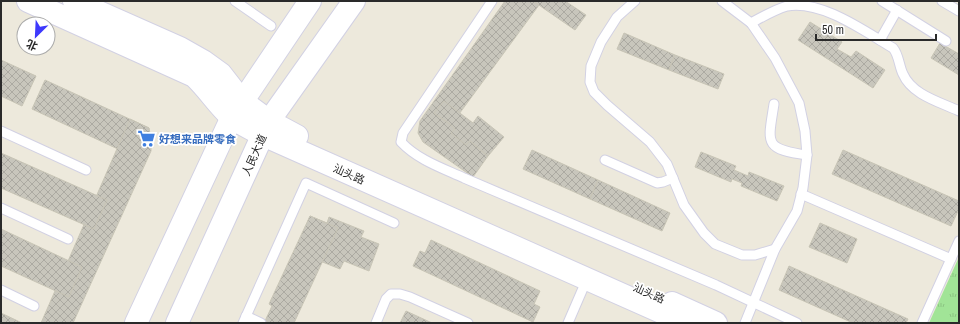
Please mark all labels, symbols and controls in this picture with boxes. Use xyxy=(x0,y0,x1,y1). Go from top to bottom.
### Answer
north arrow xyxy=(16,16,56,56)
scale bar xyxy=(816,16,936,42)
text: 50 m xyxy=(822,22,844,38)
text: 北 xyxy=(24,37,40,54)
supermarket icon: 好想来品牌零食 xyxy=(136,129,156,149)
place label: 好想来品牌零食 xyxy=(159,132,236,146)
street label: 人民大道 xyxy=(239,132,269,178)
street label: 汕头路 xyxy=(331,161,367,187)
street label: 汕头路 xyxy=(631,280,667,306)

